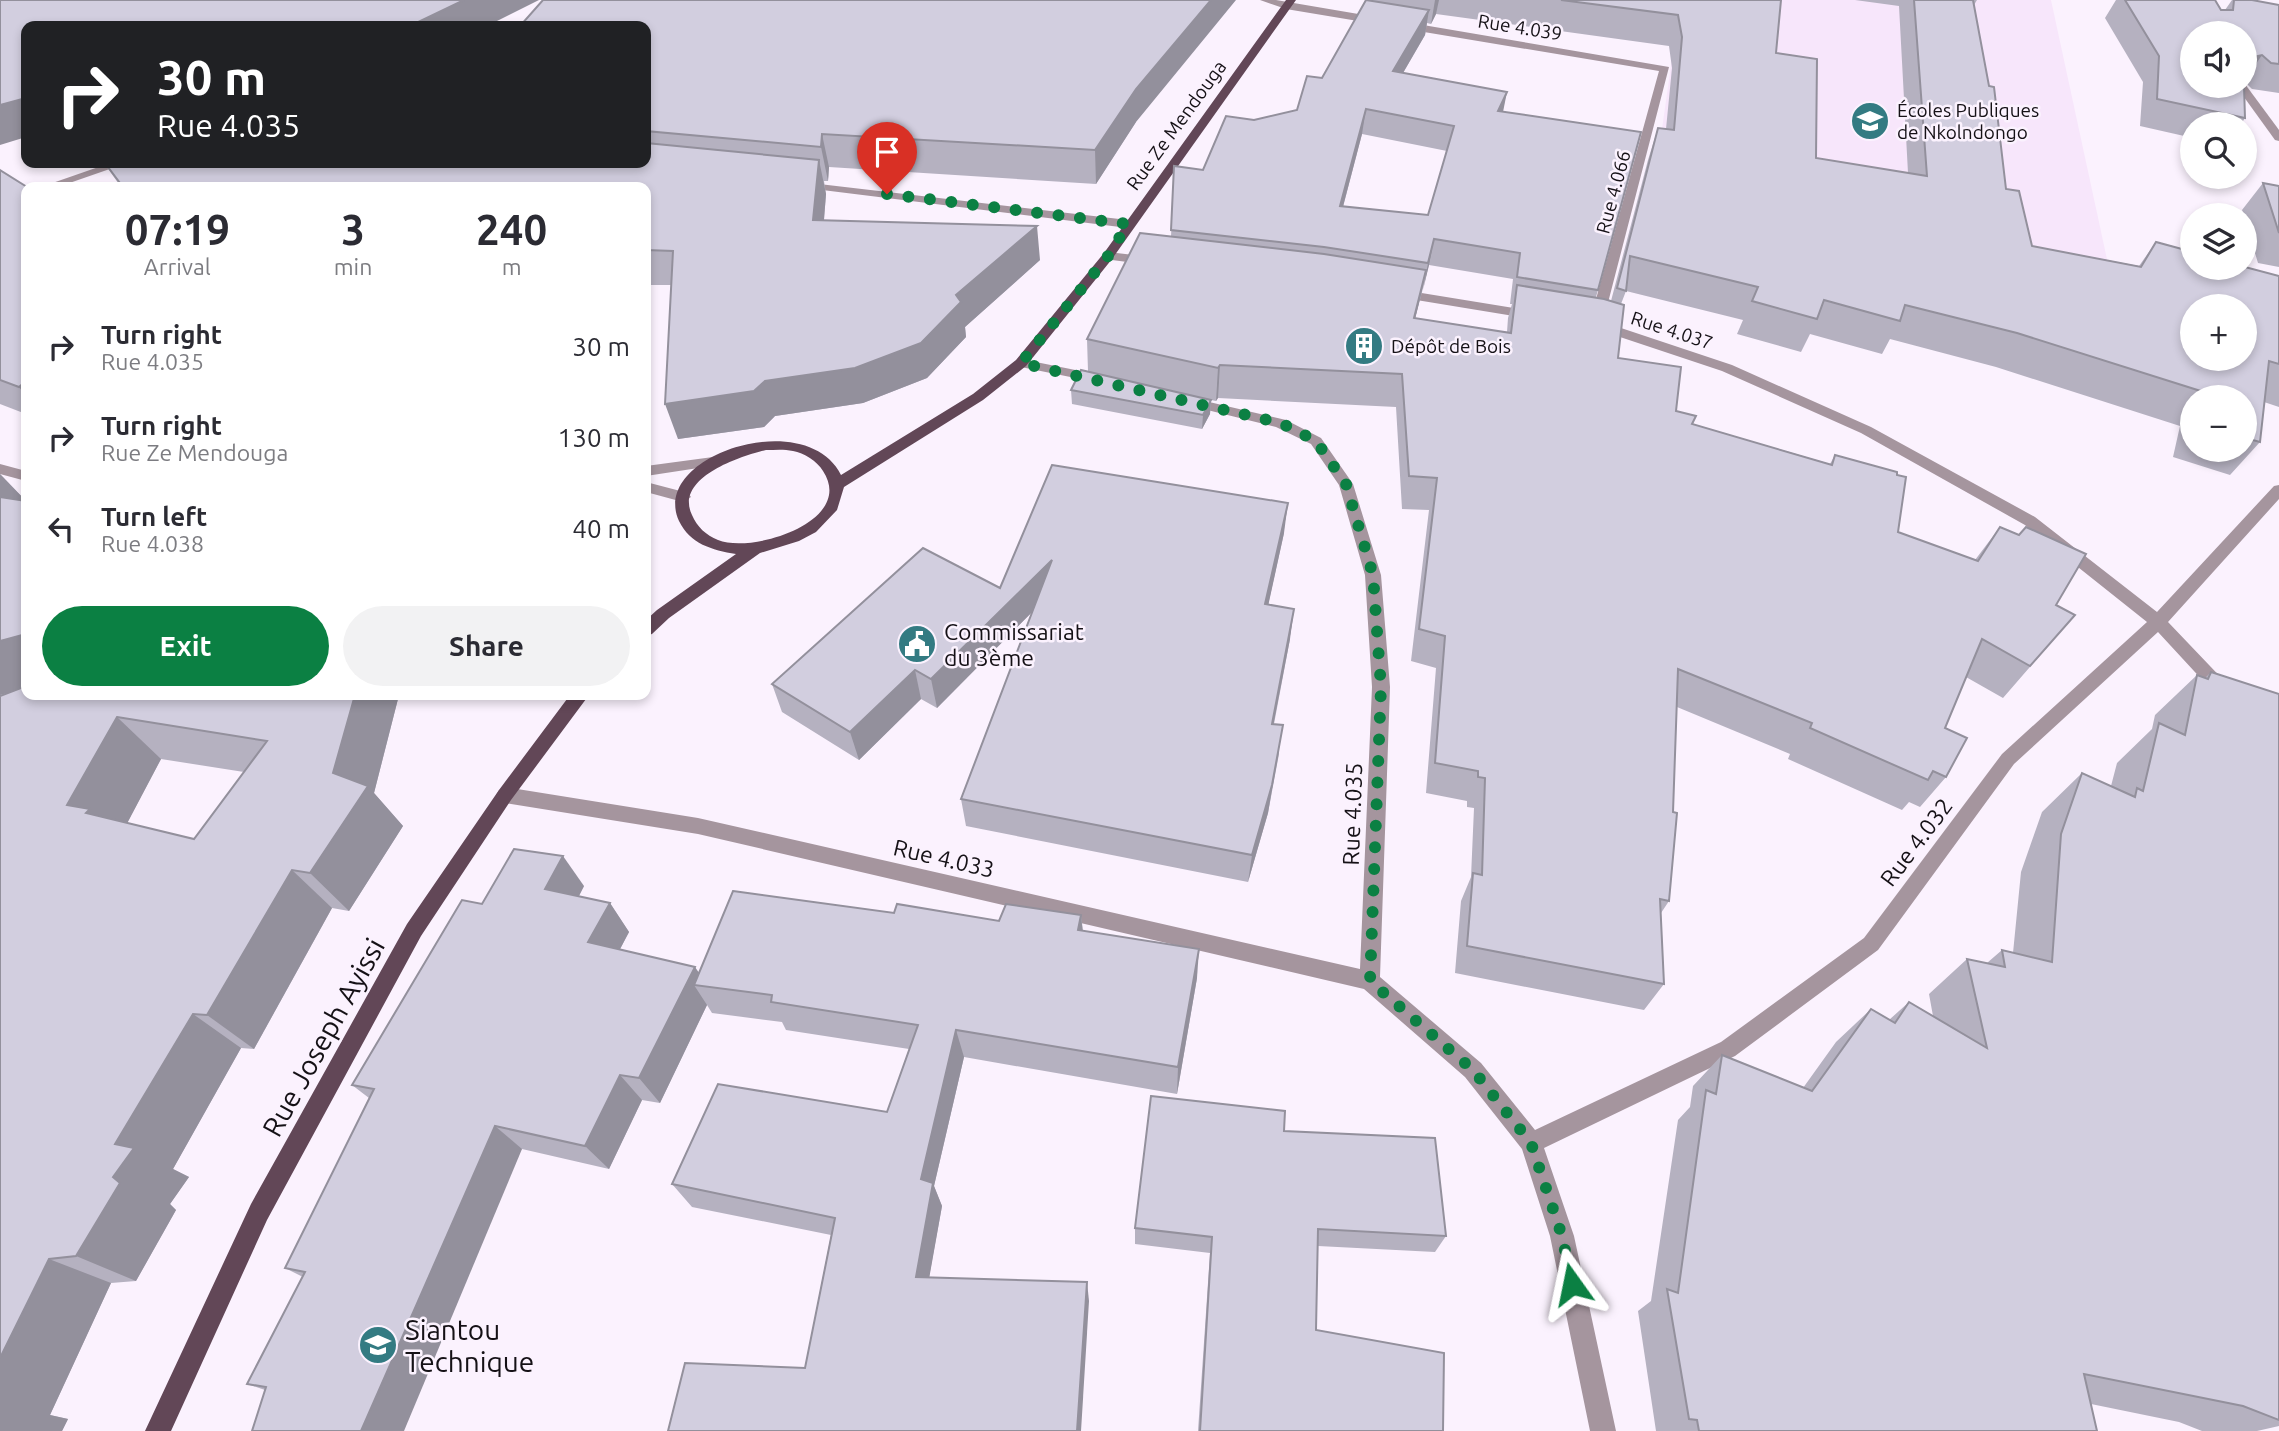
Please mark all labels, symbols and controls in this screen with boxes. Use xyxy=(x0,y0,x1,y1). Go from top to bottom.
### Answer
street label: Rue 4.039 xyxy=(1476,9,1564,45)
map controls xyxy=(2180,21,2257,462)
button: sound xyxy=(2180,21,2257,98)
icon: right xyxy=(42,49,133,140)
text: 30 m xyxy=(157,49,266,104)
street label: Rue Ze Mendouga xyxy=(1122,56,1230,194)
place label: Écoles Publiques de Nkolndongo xyxy=(1897,99,2039,143)
school or university icon: Écoles Publiques de Nkolndongo xyxy=(1849,100,1891,142)
text: Rue 4.035 xyxy=(157,107,300,143)
button: search xyxy=(2180,112,2257,189)
pin xyxy=(857,122,917,194)
icon: arrive xyxy=(868,133,906,171)
street label: Rue 4.066 xyxy=(1591,148,1635,236)
button: layers xyxy=(2180,203,2257,280)
text: 07:19 xyxy=(125,206,230,253)
text: 3 xyxy=(341,206,365,253)
text: 240 xyxy=(476,206,547,253)
text: Arrival xyxy=(144,254,211,279)
text: min xyxy=(334,254,372,279)
text: m xyxy=(502,254,522,279)
button: + xyxy=(2180,294,2257,371)
street label: Rue 4.037 xyxy=(1628,306,1716,354)
text: Turn right xyxy=(101,320,222,349)
building icon: Dépôt de Bois xyxy=(1343,325,1385,367)
icon: right xyxy=(42,328,80,366)
text: 30 m xyxy=(572,332,630,361)
place label: Dépôt de Bois xyxy=(1391,335,1511,357)
text: Rue 4.035 xyxy=(101,349,204,374)
button: − xyxy=(2180,385,2257,462)
text: Turn right xyxy=(101,411,222,440)
icon: right xyxy=(42,419,80,457)
text: 130 m xyxy=(558,423,630,452)
text: Rue Ze Mendouga xyxy=(101,440,288,465)
text: Turn left xyxy=(101,502,207,531)
icon: left xyxy=(42,510,80,548)
text: 40 m xyxy=(572,514,630,543)
text: Rue 4.038 xyxy=(101,531,204,556)
button: Exit xyxy=(42,606,329,686)
button: Share xyxy=(343,606,630,686)
place label: Commissariat du 3ème xyxy=(944,619,1084,670)
public building icon: Commissariat du 3ème xyxy=(896,623,938,665)
street label: Rue 4.035 xyxy=(1338,762,1366,866)
street label: Rue 4.032 xyxy=(1875,793,1957,891)
street label: Rue 4.033 xyxy=(891,834,997,882)
street label: Rue Joseph Ayissi xyxy=(256,933,390,1141)
position arrow xyxy=(1535,1247,1609,1321)
place label: Siantou Technique xyxy=(405,1314,534,1377)
school or university icon: Siantou Technique xyxy=(357,1324,399,1366)

